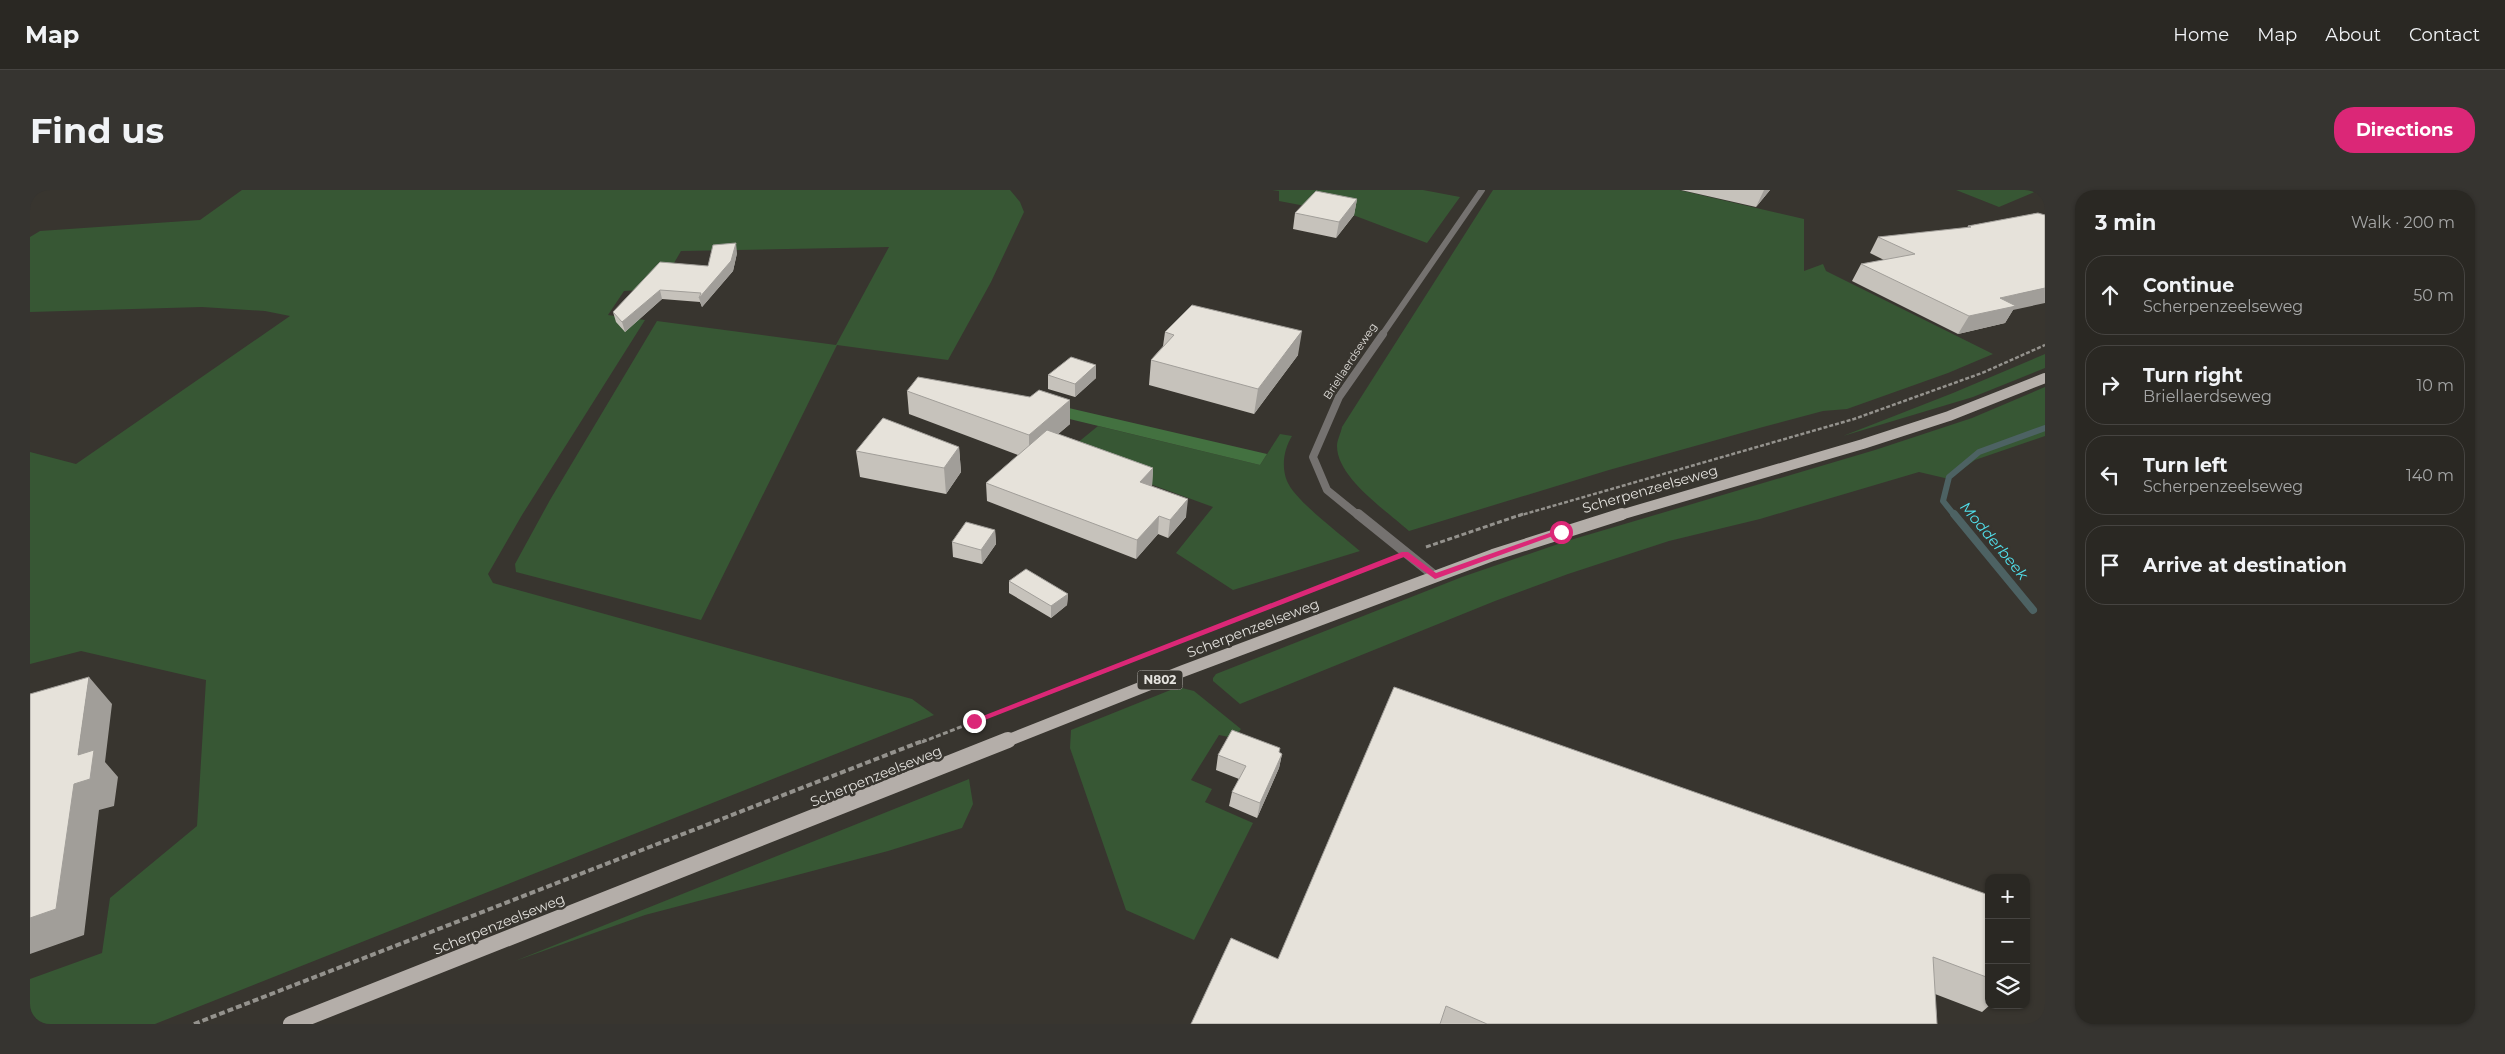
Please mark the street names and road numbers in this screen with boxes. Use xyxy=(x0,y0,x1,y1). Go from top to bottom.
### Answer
street label: Briellaerdseweg xyxy=(1320,320,1380,402)
street label: Scherpenzeelseweg xyxy=(1580,461,1720,517)
street label: Scherpenzeelseweg xyxy=(1184,594,1322,662)
road number: N802 xyxy=(1138,670,1182,690)
street label: Scherpenzeelseweg xyxy=(808,741,944,811)
street label: Scherpenzeelseweg xyxy=(431,889,567,959)

